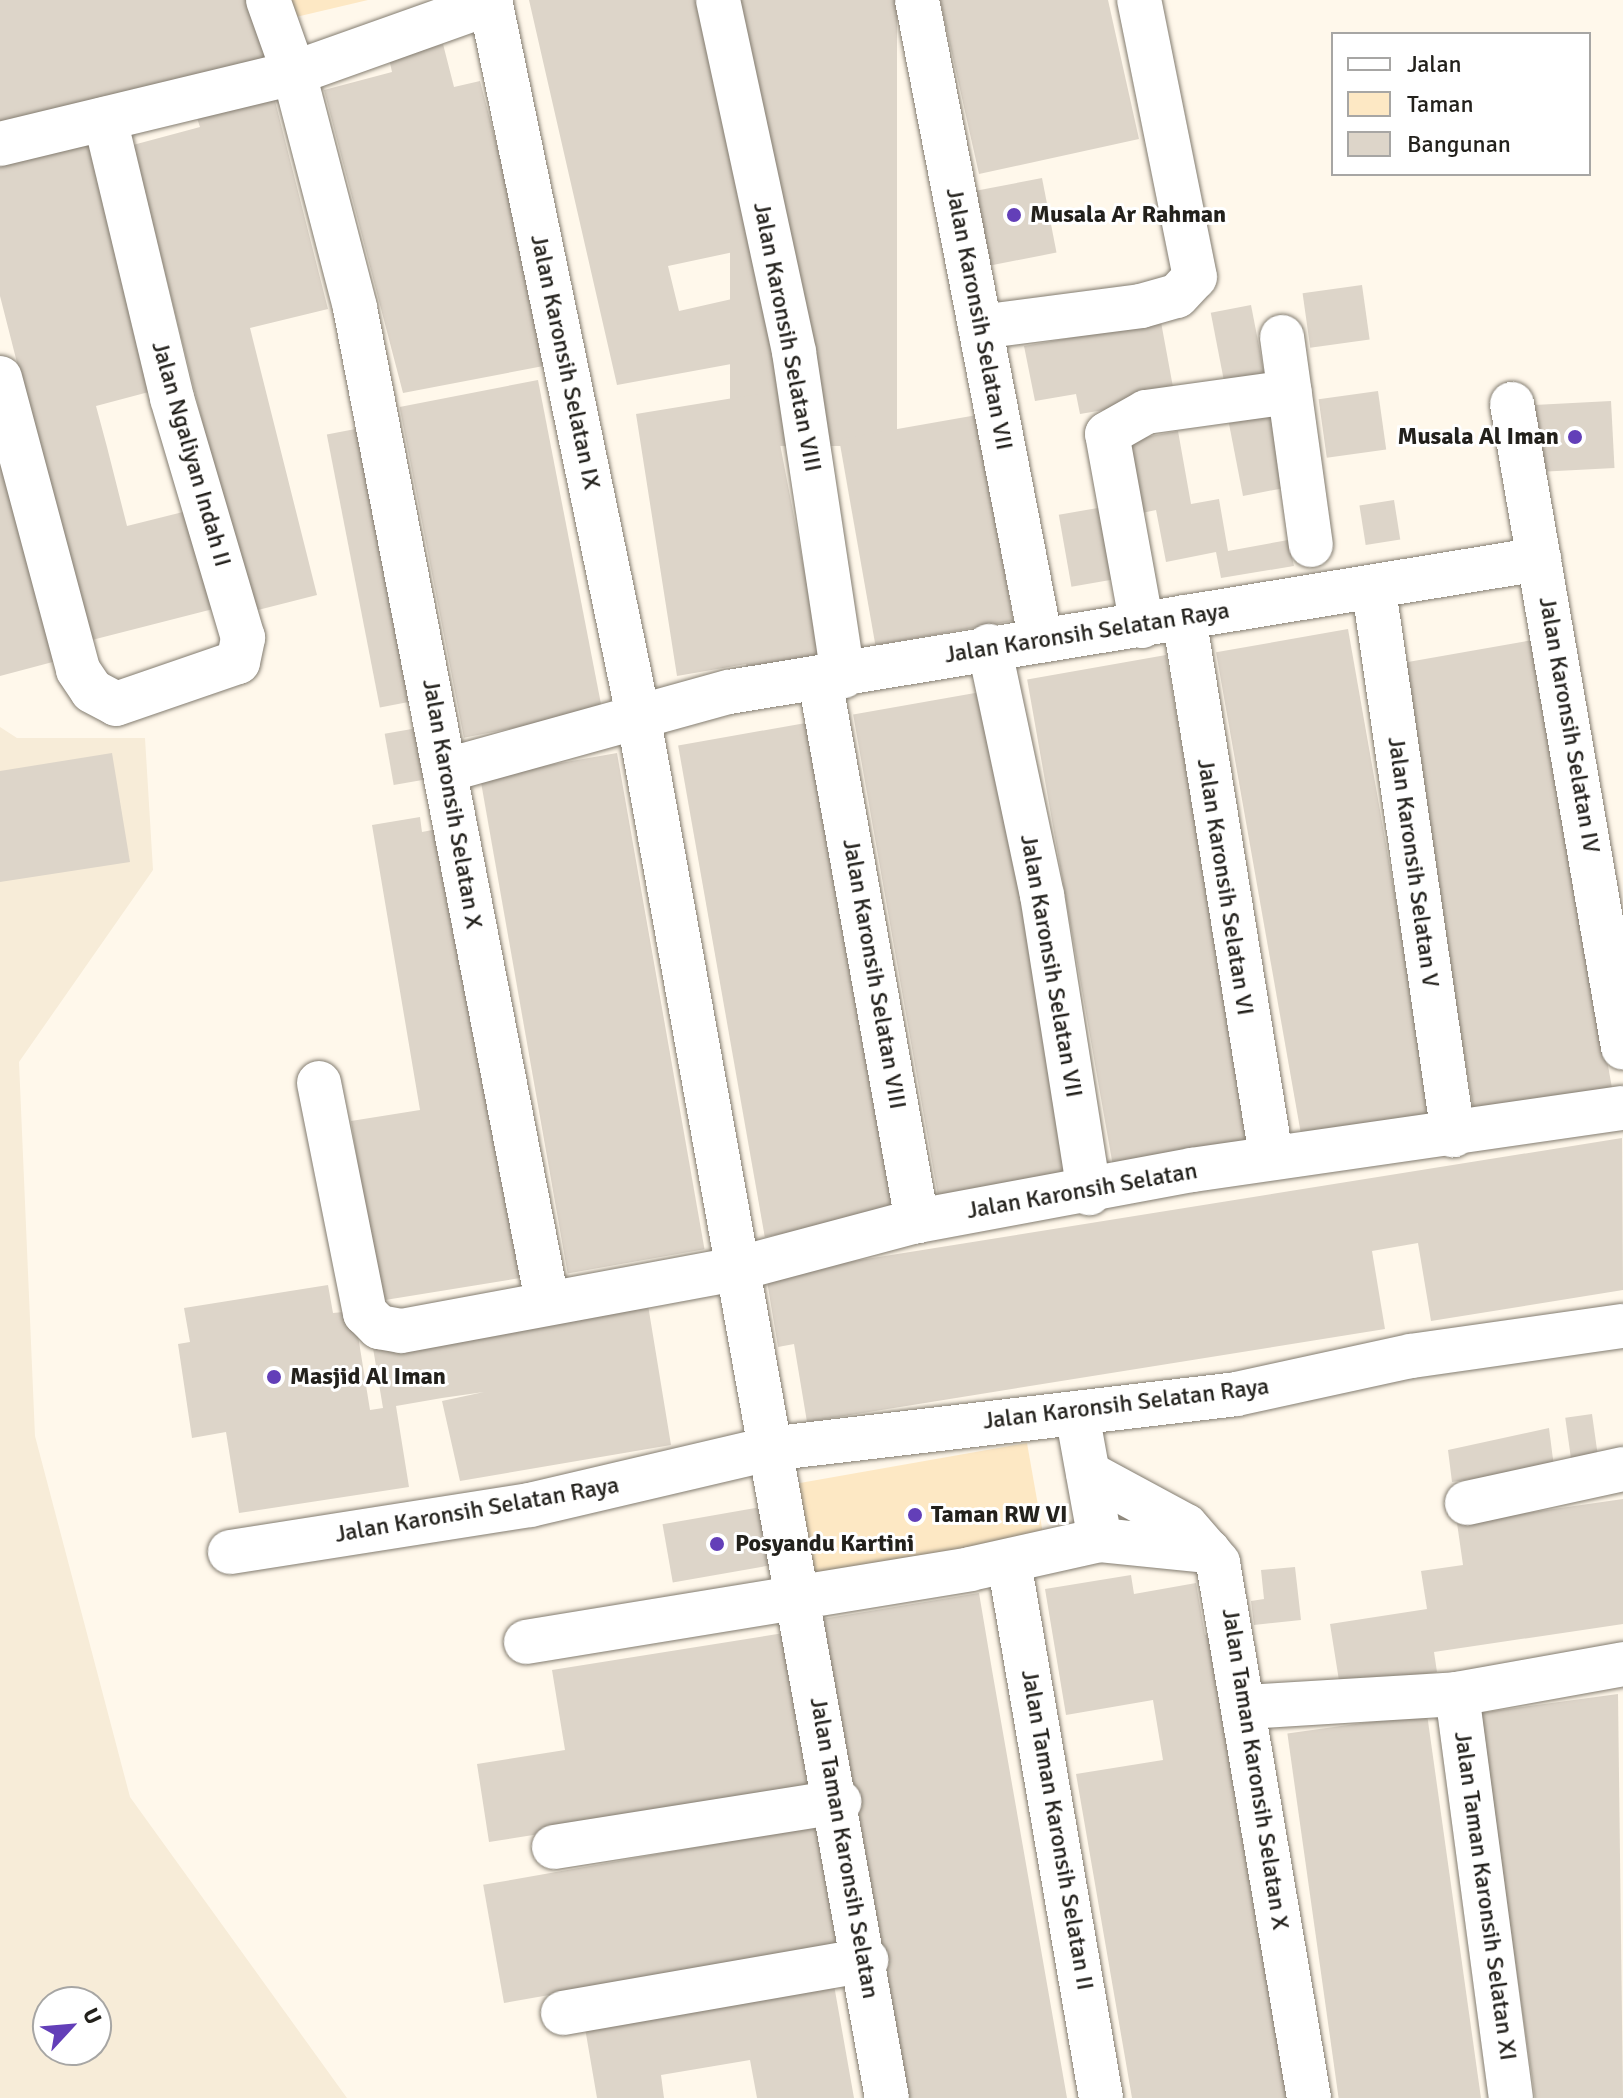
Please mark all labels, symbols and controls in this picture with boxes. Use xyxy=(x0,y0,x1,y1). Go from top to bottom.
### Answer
legend xyxy=(1331,32,1591,176)
text: Jalan xyxy=(1407,49,1462,79)
text: Taman xyxy=(1407,89,1474,119)
text: Bangunan xyxy=(1407,129,1511,159)
street label: Jalan Karonsih Selatan VII xyxy=(939,185,1019,453)
street label: Jalan Karonsih Selatan VIII xyxy=(747,200,827,474)
place label: Musala Ar Rahman xyxy=(1030,201,1226,229)
marker: Musala Ar Rahman xyxy=(1005,206,1023,224)
street label: Jalan Karonsih Selatan IX xyxy=(524,232,606,492)
street label: Jalan Ngaliyan Indah II xyxy=(145,338,237,570)
place label: Musala Al Iman xyxy=(1397,423,1559,451)
marker: Musala Al Iman xyxy=(1566,428,1584,446)
street label: Jalan Karonsih Selatan IV xyxy=(1532,595,1606,855)
street label: Jalan Karonsih Selatan Raya xyxy=(942,596,1232,670)
street label: Jalan Karonsih Selatan X xyxy=(416,677,488,931)
street label: Jalan Karonsih Selatan V xyxy=(1381,735,1445,989)
street label: Jalan Karonsih Selatan VI xyxy=(1190,756,1260,1018)
street label: Jalan Karonsih Selatan VII xyxy=(1014,832,1088,1100)
street label: Jalan Karonsih Selatan VIII xyxy=(836,837,912,1111)
street label: Jalan Karonsih Selatan xyxy=(964,1157,1200,1225)
place label: Masjid Al Iman xyxy=(290,1363,446,1391)
marker: Masjid Al Iman xyxy=(265,1368,283,1386)
street label: Jalan Karonsih Selatan Raya xyxy=(981,1372,1271,1436)
street label: Jalan Karonsih Selatan Raya xyxy=(333,1471,621,1549)
place label: Taman RW VI xyxy=(931,1501,1068,1529)
marker: Taman RW VI xyxy=(906,1506,924,1524)
place label: Posyandu Kartini xyxy=(735,1530,914,1558)
marker: Posyandu Kartini xyxy=(706,1533,728,1555)
street label: Jalan Taman Karonsih Selatan X xyxy=(1215,1606,1295,1932)
street label: Jalan Taman Karonsih Selatan II xyxy=(1015,1667,1099,1993)
street label: Jalan Taman Karonsih Selatan xyxy=(803,1695,885,2001)
street label: Jalan Taman Karonsih Selatan XI xyxy=(1448,1730,1522,2062)
north arrow xyxy=(32,1986,112,2066)
text: U xyxy=(77,2004,108,2029)

